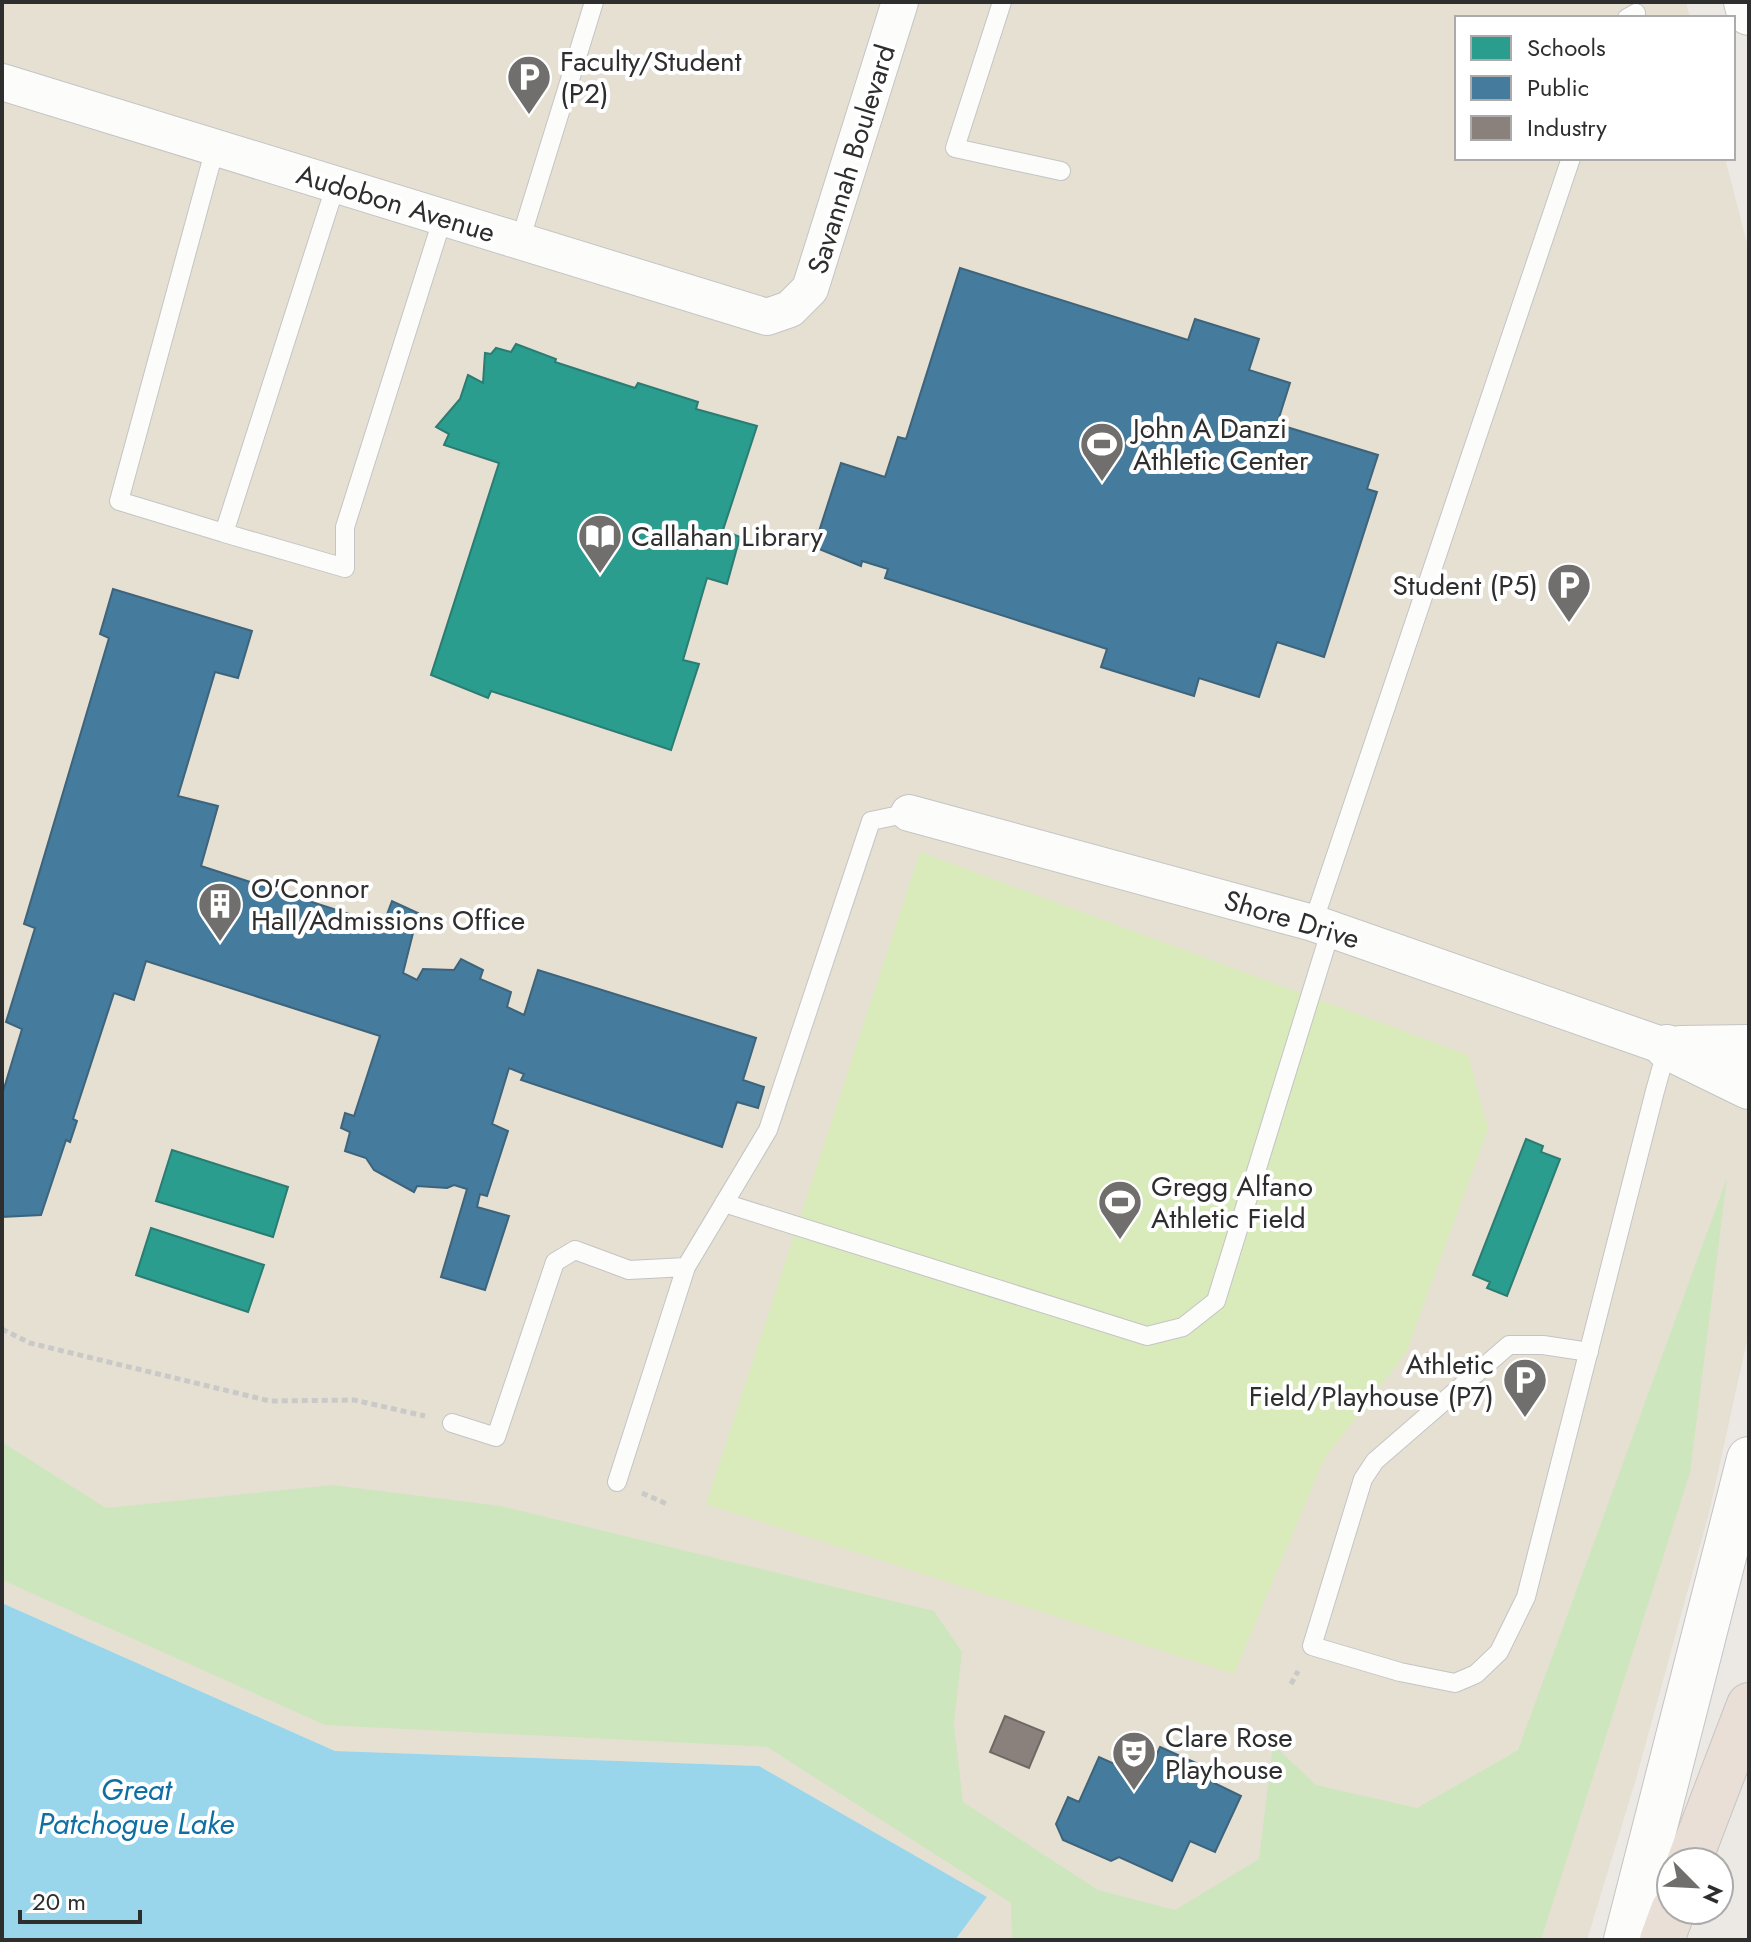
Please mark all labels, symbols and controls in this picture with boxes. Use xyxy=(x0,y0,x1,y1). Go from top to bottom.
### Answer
legend xyxy=(1455,16,1735,160)
text: Schools xyxy=(1527,30,1606,65)
street label: Savannah Boulevard xyxy=(797,39,906,279)
place label: Faculty/Student (P2) xyxy=(560,41,742,114)
parking icon: Faculty/Student (P2) xyxy=(505,53,553,116)
text: Public xyxy=(1527,70,1589,105)
text: Industry xyxy=(1527,110,1607,145)
street label: Audobon Avenue xyxy=(292,154,500,253)
place label: John A Danzi Athletic Center xyxy=(1129,408,1309,481)
sports icon: John A Danzi Athletic Center xyxy=(1078,420,1126,483)
library icon: Callahan Library xyxy=(576,512,624,575)
place label: Callahan Library xyxy=(631,516,824,557)
parking icon: Student (P5) xyxy=(1545,561,1593,624)
place label: Student (P5) xyxy=(1393,565,1538,606)
place label: O'Connor Hall/Admissions Office xyxy=(251,868,525,941)
street label: Shore Drive xyxy=(1219,879,1365,959)
building icon: O'Connor Hall/Admissions Office xyxy=(196,880,244,943)
place label: Gregg Alfano Athletic Field xyxy=(1151,1166,1313,1239)
sports icon: Gregg Alfano Athletic Field xyxy=(1096,1178,1144,1241)
place label: Athletic Field/Playhouse (P7) xyxy=(1249,1344,1494,1417)
parking icon: Athletic Field/Playhouse (P7) xyxy=(1501,1356,1549,1419)
place label: Clare Rose Playhouse xyxy=(1165,1717,1293,1790)
theatre icon: Clare Rose Playhouse xyxy=(1110,1729,1158,1792)
water label: Great Patchogue Lake xyxy=(38,1768,234,1845)
north arrow xyxy=(1655,1846,1735,1926)
scale bar xyxy=(20,1874,140,1924)
text: N xyxy=(1695,1880,1731,1909)
text: 20 m xyxy=(32,1884,86,1919)

